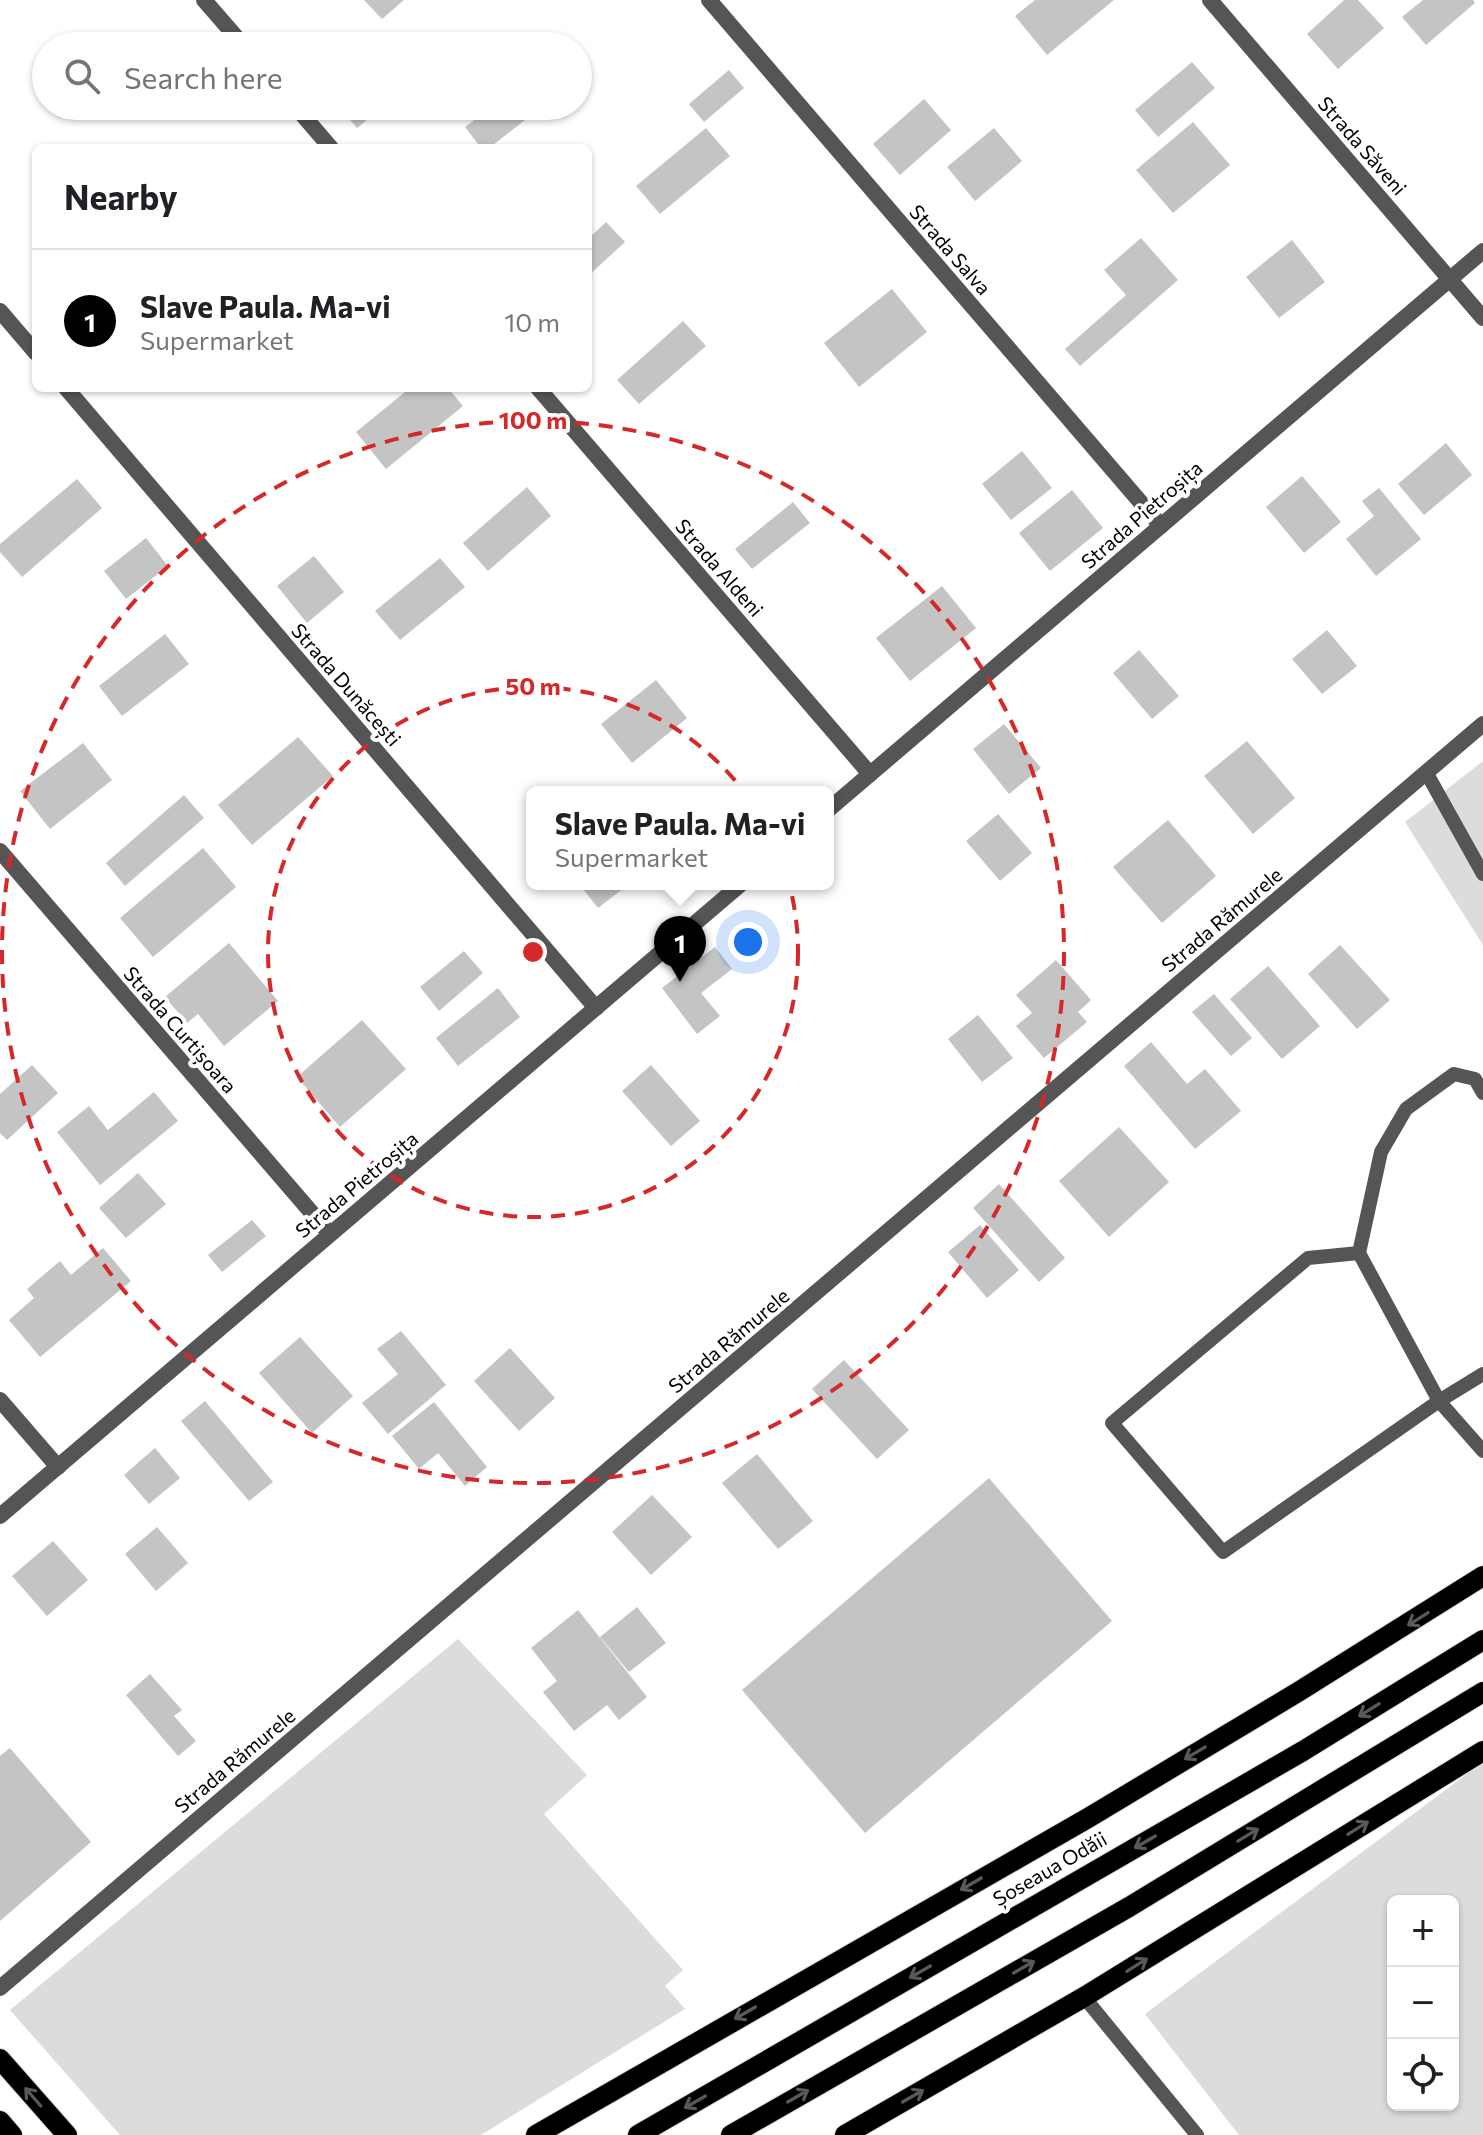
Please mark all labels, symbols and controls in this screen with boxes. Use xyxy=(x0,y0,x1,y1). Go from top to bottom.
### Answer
search box xyxy=(32,32,592,120)
icon: search xyxy=(60,54,104,98)
text: Search here xyxy=(124,58,283,95)
street label: Strada Săveni xyxy=(1313,91,1412,200)
text: Nearby xyxy=(64,175,178,217)
street label: Strada Salva xyxy=(905,199,996,299)
text: Slave Paula. Ma-vi xyxy=(140,287,391,324)
text: 1 xyxy=(84,306,96,337)
text: 10 m xyxy=(504,306,560,337)
text: Supermarket xyxy=(140,324,294,355)
text: 100 m xyxy=(499,405,567,434)
street label: Strada Pietroșița xyxy=(1076,455,1208,575)
street label: Strada Aldeni xyxy=(671,514,769,621)
street label: Strada Dunăcești xyxy=(286,618,406,752)
text: 50 m xyxy=(505,671,561,700)
popup xyxy=(526,786,834,890)
text: Slave Paula. Ma-vi xyxy=(555,804,805,841)
text: Supermarket xyxy=(555,841,708,872)
street label: Strada Rămurele xyxy=(1156,862,1287,977)
pin: 1 xyxy=(654,916,706,982)
your location xyxy=(728,922,768,962)
centre of rings xyxy=(519,938,547,966)
street label: Strada Curtișoara xyxy=(118,961,242,1099)
street label: Strada Pietroșița xyxy=(290,1126,424,1244)
street label: Strada Rămurele xyxy=(663,1283,794,1398)
one-way arrow xyxy=(1407,1610,1429,1627)
one-way arrow xyxy=(1358,1702,1381,1718)
street label: Strada Rămurele xyxy=(169,1703,300,1818)
one-way arrow xyxy=(1184,1746,1207,1762)
one-way arrow xyxy=(1346,1820,1369,1836)
street label: Șoseaua Odăii xyxy=(988,1826,1112,1912)
one-way arrow xyxy=(1236,1827,1259,1843)
one-way arrow xyxy=(1134,1834,1157,1850)
one-way arrow xyxy=(959,1877,983,1892)
map controls xyxy=(1387,1895,1459,2111)
button: + xyxy=(1387,1895,1459,1967)
one-way arrow xyxy=(1125,1956,1148,1972)
one-way arrow xyxy=(1012,1959,1035,1975)
one-way arrow xyxy=(909,1964,932,1980)
button: − xyxy=(1387,1967,1459,2039)
one-way arrow xyxy=(734,2005,757,2021)
button: locate xyxy=(1387,2039,1459,2111)
one-way arrow xyxy=(25,2087,43,2107)
one-way arrow xyxy=(786,2088,809,2104)
one-way arrow xyxy=(901,2088,924,2104)
one-way arrow xyxy=(684,2094,707,2110)

